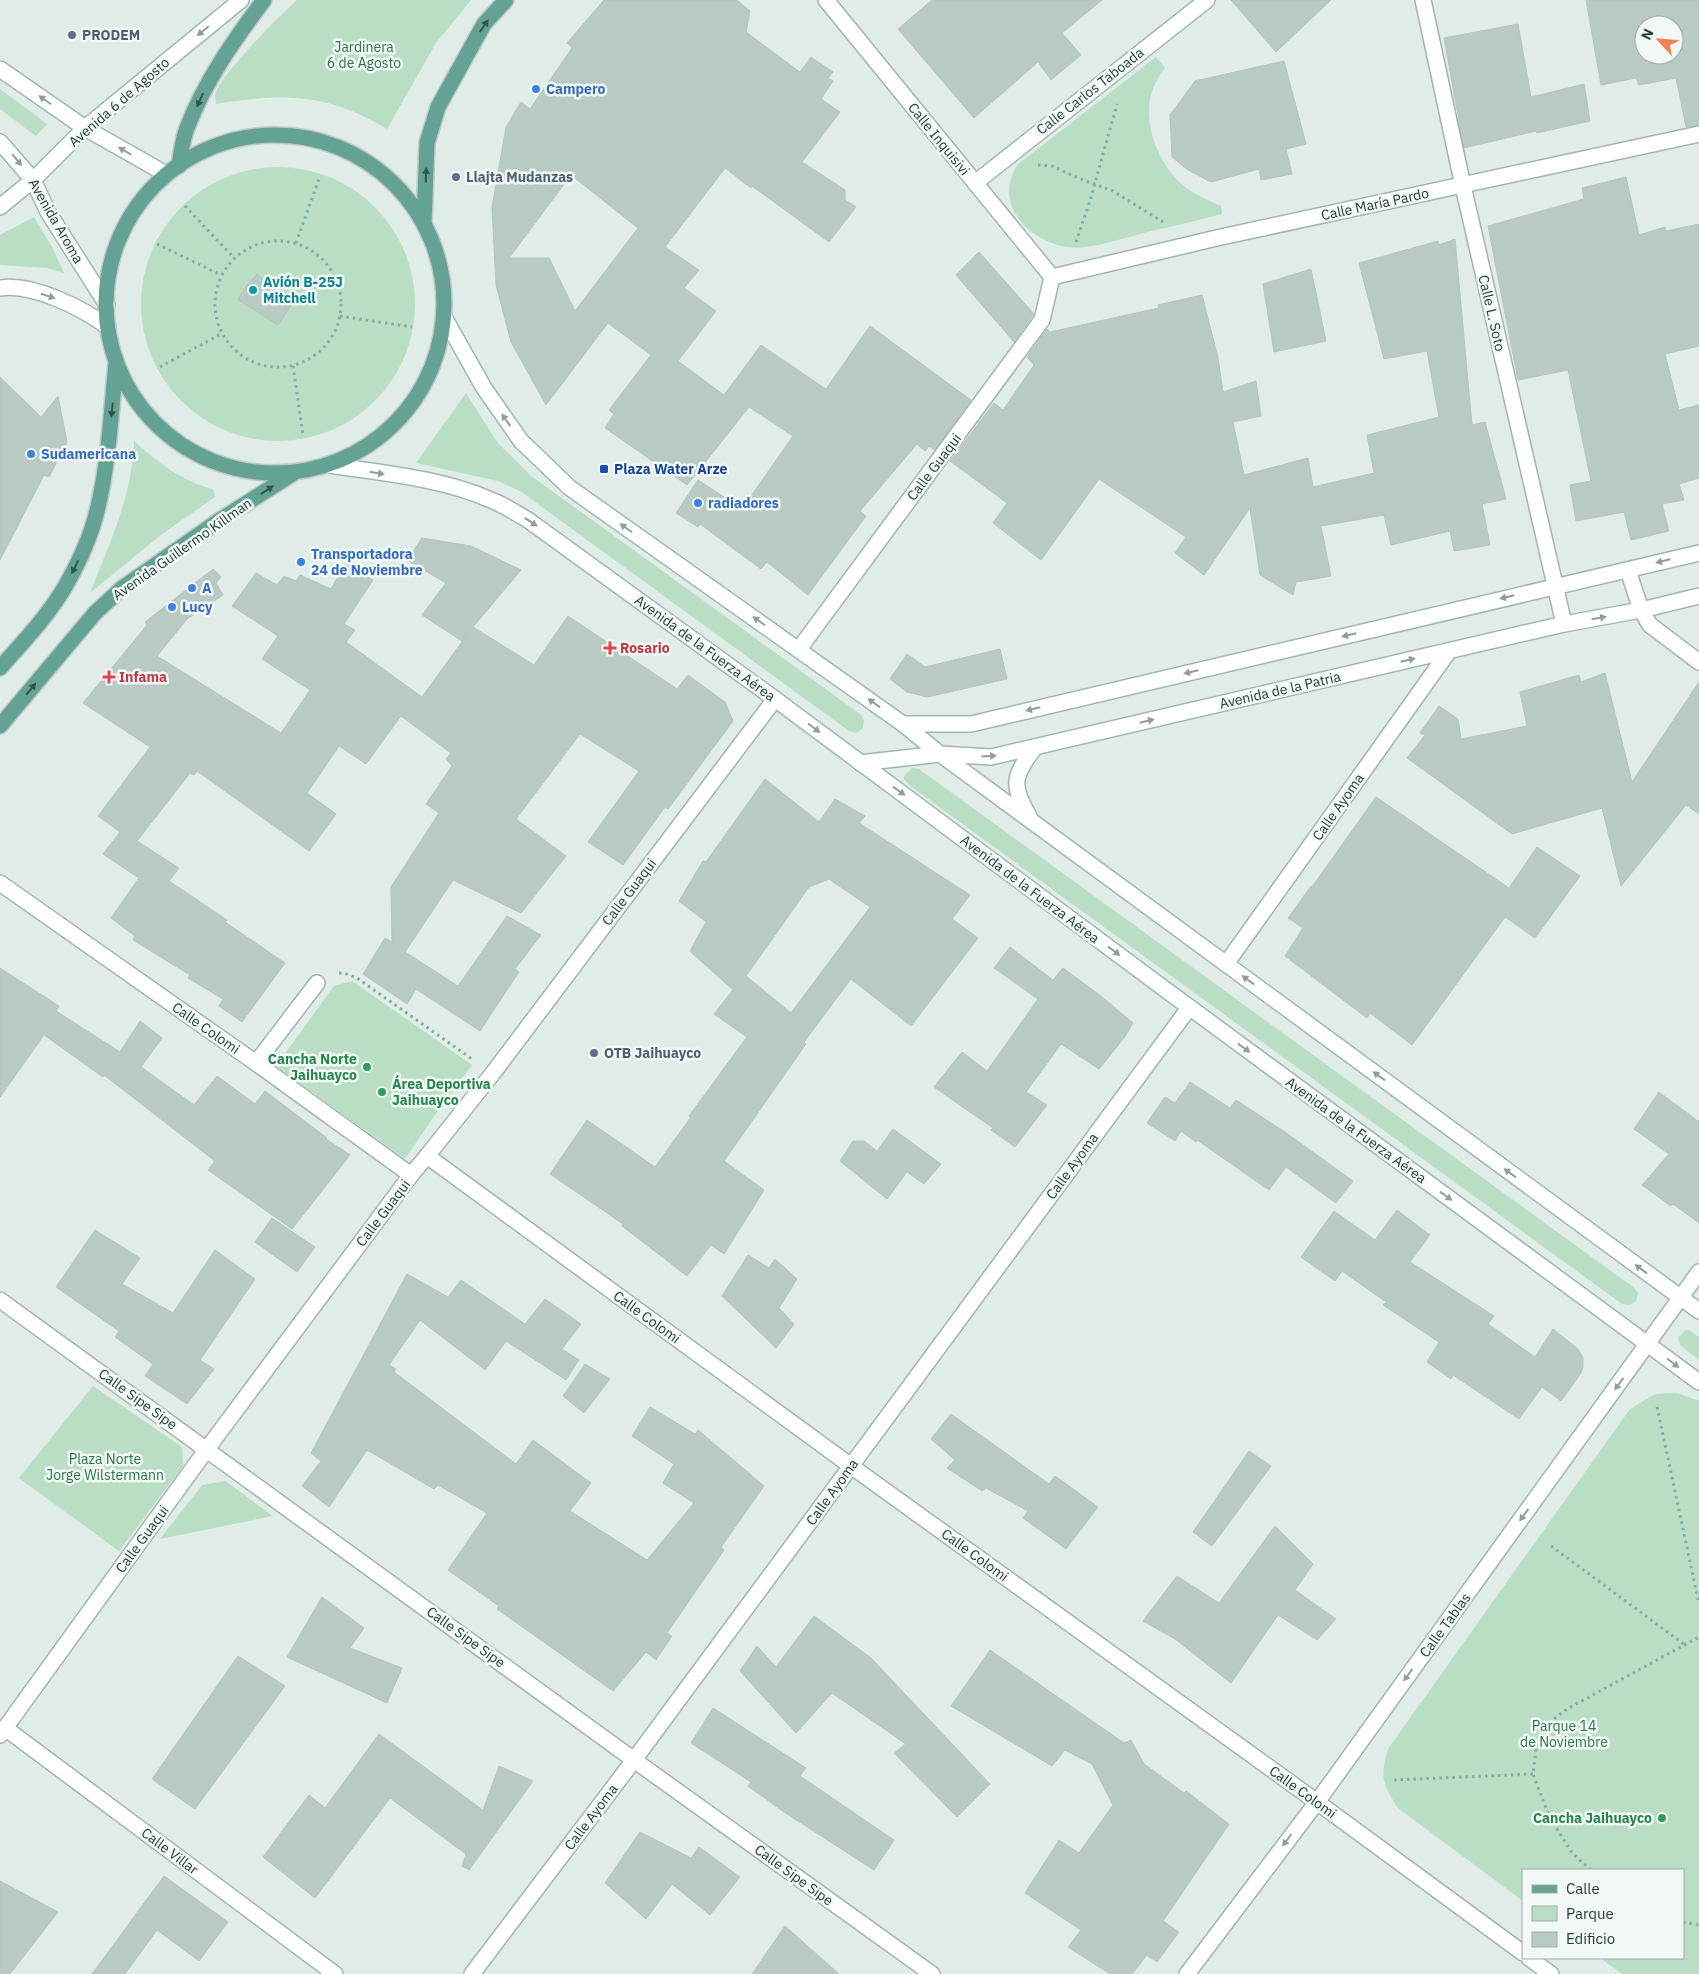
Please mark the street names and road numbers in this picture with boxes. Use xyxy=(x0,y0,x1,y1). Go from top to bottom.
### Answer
street label: Calle Carlos Taboada xyxy=(1033,43,1148,139)
street label: Avenida 6 de Agosto xyxy=(65,53,173,151)
street label: Calle Inquisivi xyxy=(904,99,974,179)
street label: Avenida Aroma xyxy=(24,175,88,267)
street label: Calle María Pardo xyxy=(1319,184,1431,224)
street label: Calle L. Soto xyxy=(1474,273,1510,353)
street label: Calle Guaqui xyxy=(903,430,965,504)
street label: Avenida Guillermo Killman xyxy=(109,495,255,603)
street label: Avenida de la Fuerza Aérea xyxy=(631,591,779,705)
street label: Avenida de la Patria xyxy=(1218,667,1343,713)
street label: Calle Ayoma xyxy=(1308,769,1368,844)
street label: Avenida de la Fuerza Aérea xyxy=(957,831,1104,948)
street label: Calle Guaqui xyxy=(598,855,660,929)
street label: Calle Colomi xyxy=(169,998,243,1058)
street label: Avenida de la Fuerza Aérea xyxy=(1282,1073,1430,1187)
street label: Calle Ayoma xyxy=(1042,1129,1102,1203)
street label: Calle Guaqui xyxy=(352,1176,414,1250)
street label: Calle Colomi xyxy=(610,1287,684,1347)
street label: Calle Sipe Sipe xyxy=(95,1364,181,1434)
street label: Calle Ayoma xyxy=(802,1455,862,1529)
street label: Calle Guaqui xyxy=(111,1502,173,1576)
street label: Calle Colomi xyxy=(938,1525,1012,1585)
street label: Calle Tablas xyxy=(1416,1589,1475,1661)
street label: Calle Sipe Sipe xyxy=(423,1602,509,1672)
street label: Calle Colomi xyxy=(1266,1762,1340,1822)
street label: Calle Ayoma xyxy=(560,1780,622,1854)
street label: Calle Villar xyxy=(138,1824,202,1878)
street label: Calle Sipe Sipe xyxy=(751,1840,837,1910)

